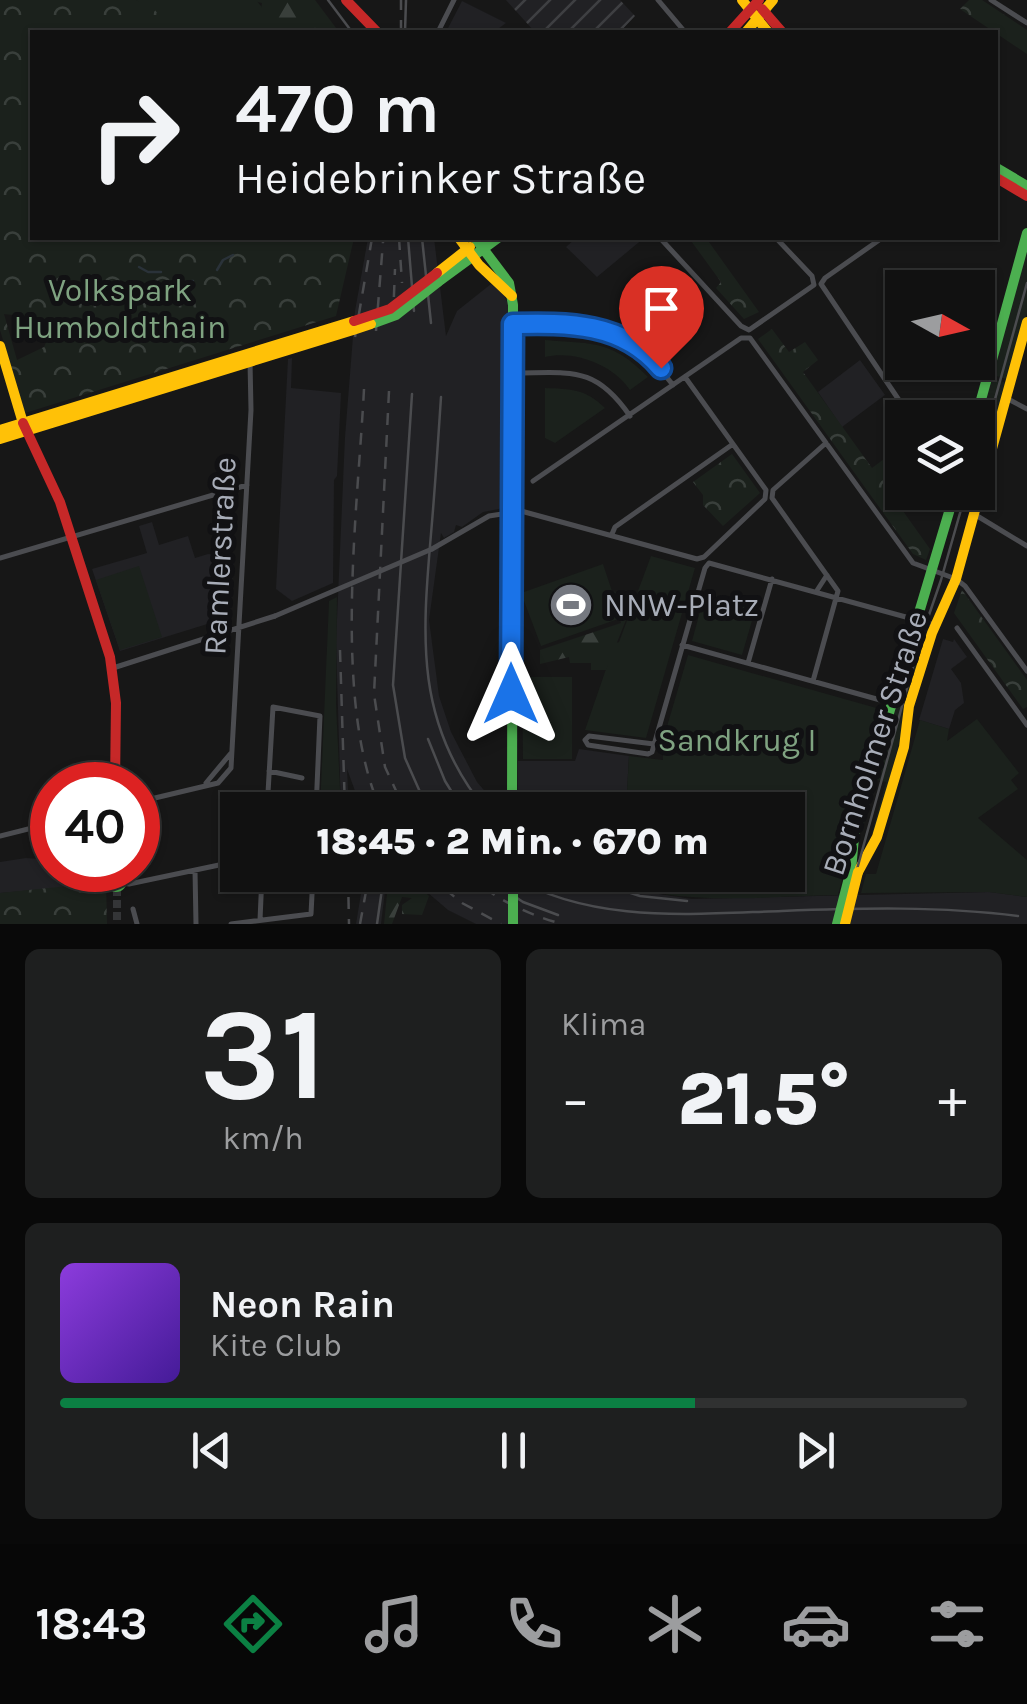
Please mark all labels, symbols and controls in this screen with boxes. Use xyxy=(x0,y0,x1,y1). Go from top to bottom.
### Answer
text: 470 m xyxy=(235,68,440,150)
icon: right xyxy=(70,70,200,200)
text: Heidebrinker Straße xyxy=(235,152,646,204)
pin xyxy=(619,266,704,369)
north arrow xyxy=(885,270,995,380)
map controls xyxy=(885,270,995,510)
park label: Volkspark Humboldthain xyxy=(14,272,226,346)
icon: arrive xyxy=(634,281,689,336)
button: layers xyxy=(885,400,995,510)
street label: Ramlerstraße xyxy=(196,456,244,656)
sports icon: NNW-Platz xyxy=(548,582,594,628)
place label: NNW-Platz xyxy=(604,587,759,624)
street label: Bornholmer Straße xyxy=(815,606,935,880)
position arrow xyxy=(459,642,563,746)
park label: Sandkrug I xyxy=(658,722,816,759)
speed limit sign: 40 xyxy=(30,762,160,892)
text: 18:45 · 2 Min. · 670 m xyxy=(316,819,709,864)
text: 31 xyxy=(199,979,327,1131)
text: Klima xyxy=(561,1006,647,1043)
text: 21.5° xyxy=(677,1055,851,1143)
text: − xyxy=(561,1067,590,1131)
text: + xyxy=(938,1067,967,1131)
text: km/h xyxy=(222,1120,304,1157)
text: Neon Rain xyxy=(210,1282,395,1327)
text: Kite Club xyxy=(210,1327,342,1364)
icon: previous xyxy=(184,1423,239,1478)
icon: pause xyxy=(486,1423,541,1478)
icon: next xyxy=(788,1423,843,1478)
icon: directions xyxy=(218,1589,288,1659)
icon: music xyxy=(359,1589,429,1659)
icon: phone xyxy=(499,1589,569,1659)
icon: climate xyxy=(640,1589,710,1659)
icon: car xyxy=(781,1589,851,1659)
icon: filters xyxy=(922,1589,992,1659)
text: 18:43 xyxy=(35,1598,147,1650)

